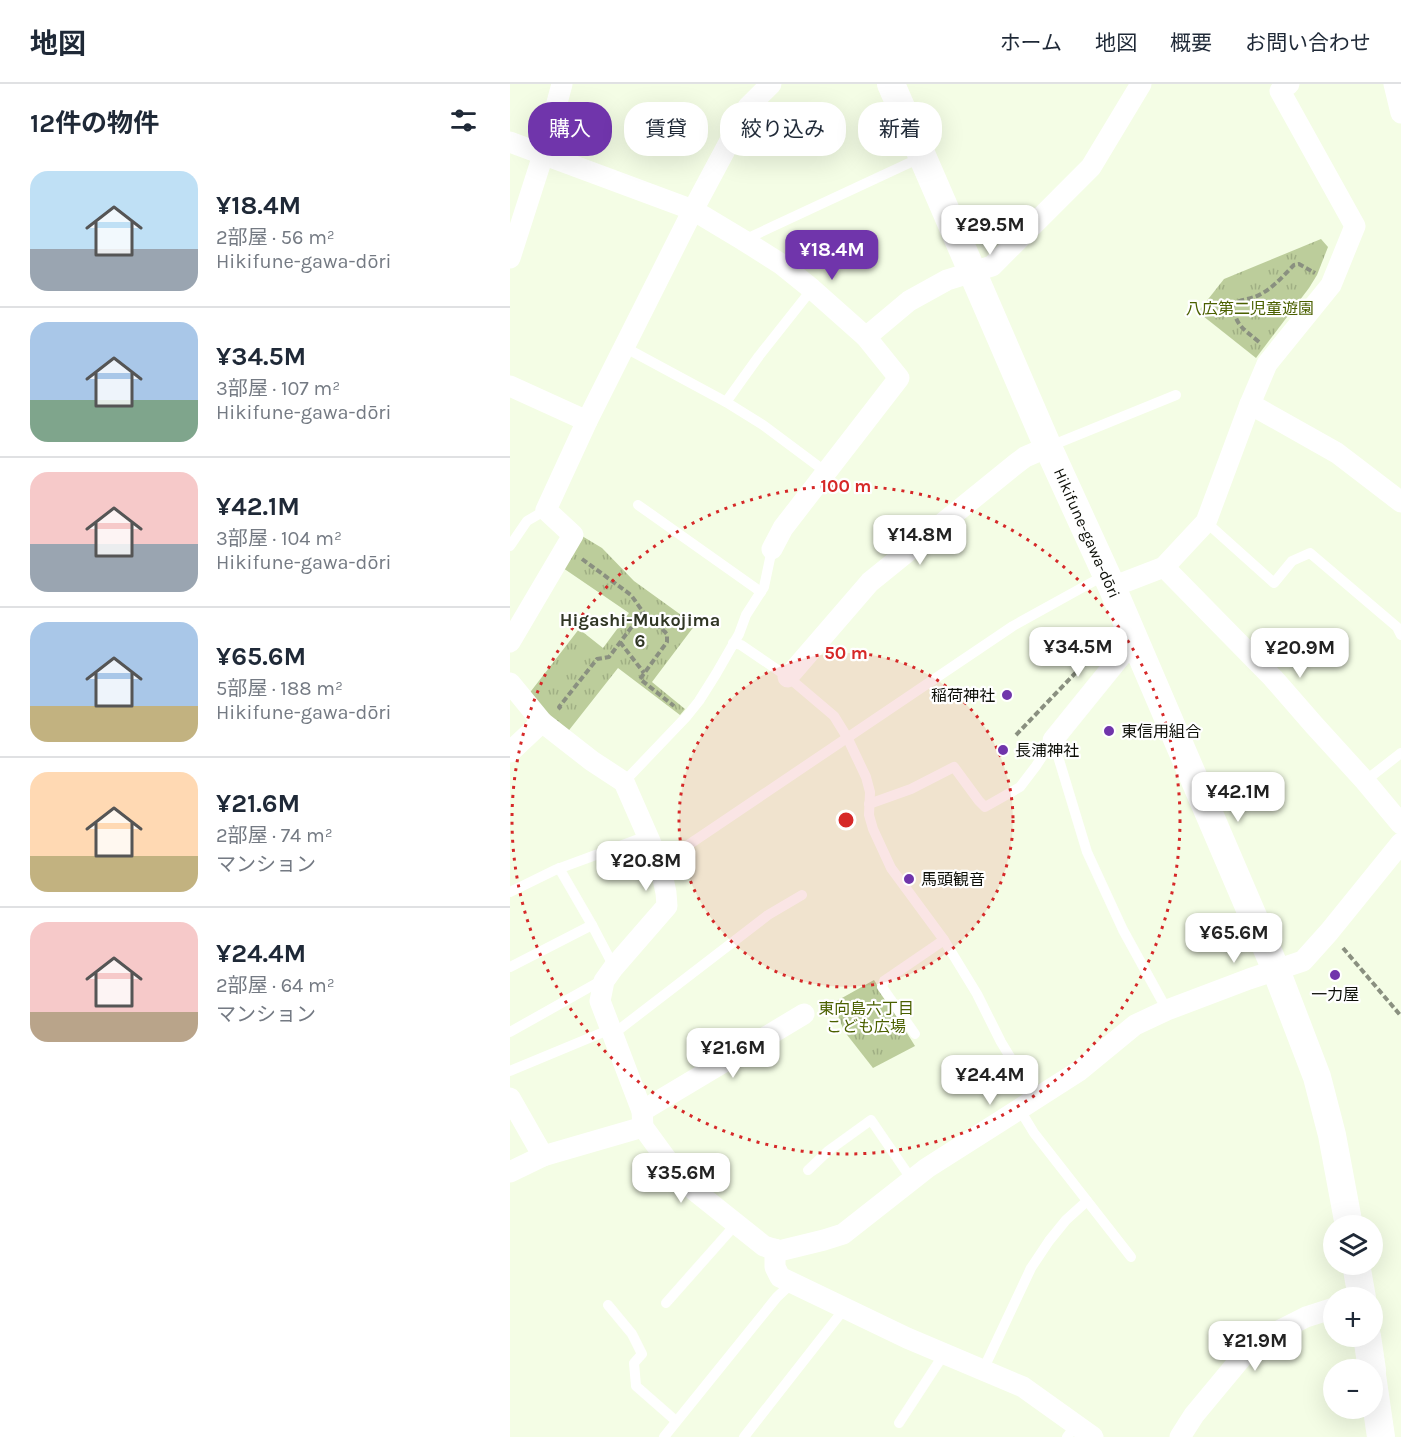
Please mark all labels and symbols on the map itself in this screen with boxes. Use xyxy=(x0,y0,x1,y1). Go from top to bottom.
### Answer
pin: ¥29.5M xyxy=(941,205,1039,256)
pin: ¥18.4M xyxy=(783,230,881,281)
park label: 八広第二児童遊園 xyxy=(1186,299,1314,318)
street label: Hikifune-gawa-dōri xyxy=(1050,465,1124,601)
text: 100 m xyxy=(821,475,871,497)
pin: ¥14.8M xyxy=(871,515,969,566)
district label: Higashi-Mukojima 6 xyxy=(560,609,720,652)
pin: ¥34.5M xyxy=(1029,627,1127,678)
pin: ¥20.9M xyxy=(1251,628,1349,679)
text: 50 m xyxy=(824,642,868,664)
place label: 稲荷神社 xyxy=(931,686,995,705)
marker: 稲荷神社 xyxy=(1000,688,1014,702)
place label: 東信用組合 xyxy=(1121,722,1201,741)
marker: 東信用組合 xyxy=(1102,724,1116,738)
place label: 長浦神社 xyxy=(1015,741,1079,760)
marker: 長浦神社 xyxy=(996,743,1010,757)
pin: ¥42.1M xyxy=(1189,772,1287,823)
centre of rings xyxy=(836,810,856,830)
pin: ¥20.8M xyxy=(597,841,695,892)
place label: 馬頭観音 xyxy=(921,870,985,889)
marker: 馬頭観音 xyxy=(902,872,916,886)
pin: ¥65.6M xyxy=(1185,913,1283,964)
marker: 一力屋 xyxy=(1328,968,1342,982)
place label: 一力屋 xyxy=(1311,985,1359,1004)
park label: 東向島六丁目 こども広場 xyxy=(818,999,914,1036)
pin: ¥21.6M xyxy=(684,1028,782,1079)
pin: ¥24.4M xyxy=(941,1055,1039,1106)
pin: ¥35.6M xyxy=(632,1153,730,1204)
pin: ¥21.9M xyxy=(1206,1321,1304,1372)

